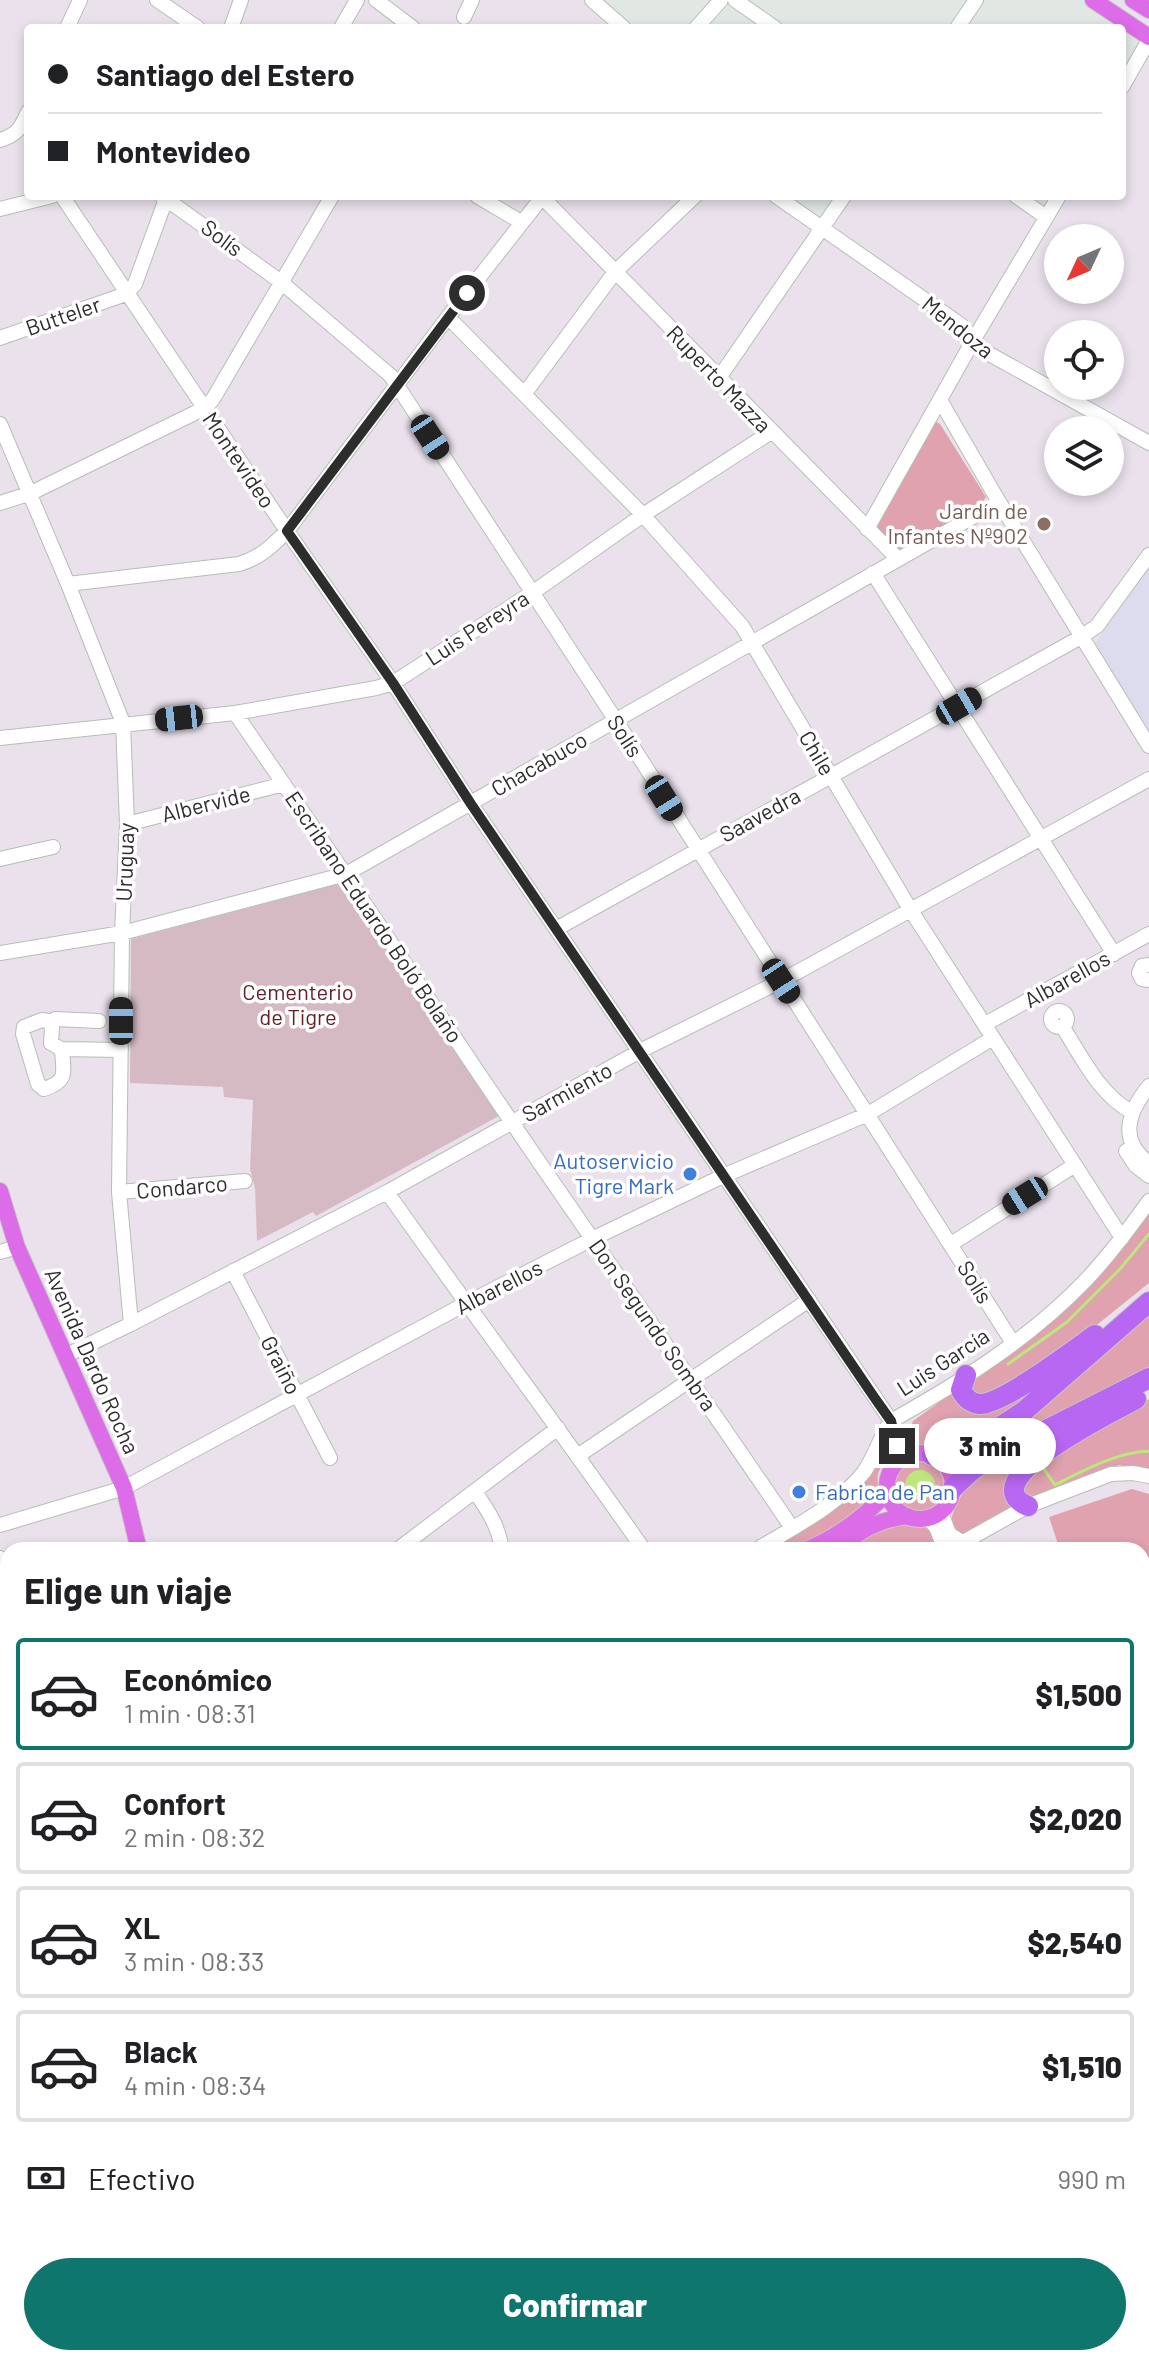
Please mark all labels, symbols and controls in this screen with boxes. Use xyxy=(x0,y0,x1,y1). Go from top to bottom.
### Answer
text: Santiago del Estero xyxy=(96,56,355,92)
text: Montevideo xyxy=(96,133,251,169)
street label: Solís xyxy=(197,213,248,261)
north arrow xyxy=(1044,224,1124,304)
map controls xyxy=(1044,224,1124,496)
route start xyxy=(449,275,485,311)
street label: Butteler xyxy=(22,290,104,340)
street label: Mendoza xyxy=(918,290,1000,363)
street label: Ruperto Mazza xyxy=(662,319,777,437)
button: locate xyxy=(1044,320,1124,400)
street label: Montevideo xyxy=(198,406,282,513)
car xyxy=(407,410,453,464)
button: layers xyxy=(1044,416,1124,496)
place label: Jardín de Infantes Nº902 xyxy=(887,497,1028,548)
marker: Jardín de Infantes Nº902 xyxy=(1035,515,1053,533)
street label: Luis Pereyra xyxy=(420,584,533,670)
car xyxy=(932,684,986,728)
car xyxy=(154,704,204,732)
street label: Solís xyxy=(603,709,649,761)
street label: Chacabuco xyxy=(486,725,591,801)
street label: Chile xyxy=(794,725,841,780)
car xyxy=(641,771,687,825)
street label: Albervide xyxy=(159,779,253,827)
street label: Saavedra xyxy=(715,781,804,847)
street label: Escribano Eduardo Boló Bolaño xyxy=(281,786,469,1047)
street label: Uruguay xyxy=(110,822,138,902)
street label: Albarellos xyxy=(1019,944,1114,1012)
car xyxy=(758,954,804,1008)
park label: Cementerio de Tigre xyxy=(242,978,354,1029)
car xyxy=(109,997,133,1045)
street label: Sarmiento xyxy=(517,1056,616,1127)
place label: Autoservicio Tigre Mark xyxy=(553,1147,674,1198)
marker: Autoservicio Tigre Mark xyxy=(681,1165,699,1183)
street label: Condarco xyxy=(135,1169,229,1203)
car xyxy=(998,1173,1052,1219)
street label: Don Segundo Sombra xyxy=(585,1233,723,1416)
street label: Albarellos xyxy=(451,1253,546,1319)
street label: Solís xyxy=(953,1255,999,1308)
street label: Avenida Dardo Rocha xyxy=(40,1264,146,1458)
street label: Luis García xyxy=(891,1322,993,1401)
street label: Graiño xyxy=(256,1331,308,1398)
callout: 3 min xyxy=(925,1418,1057,1474)
route end xyxy=(879,1428,915,1464)
text: 3 min xyxy=(959,1430,1021,1461)
place label: Fabrica de Pan xyxy=(815,1478,955,1504)
marker: Fabrica de Pan xyxy=(790,1483,808,1501)
text: Elige un viaje xyxy=(24,1568,232,1611)
icon: car xyxy=(28,1658,100,1730)
text: Económico xyxy=(124,1661,272,1697)
text: $1,500 xyxy=(1035,1676,1122,1712)
text: 1 min · 08:31 xyxy=(124,1697,256,1728)
icon: car xyxy=(28,1782,100,1854)
text: Confort xyxy=(124,1785,226,1821)
text: $2,020 xyxy=(1029,1800,1122,1836)
text: 2 min · 08:32 xyxy=(124,1821,266,1852)
icon: car xyxy=(28,1906,100,1978)
text: XL xyxy=(124,1909,160,1945)
text: $2,540 xyxy=(1027,1924,1122,1960)
text: 3 min · 08:33 xyxy=(124,1945,264,1976)
icon: car xyxy=(28,2030,100,2102)
text: Black xyxy=(124,2033,198,2069)
text: $1,510 xyxy=(1042,2048,1122,2084)
text: 4 min · 08:34 xyxy=(124,2069,266,2100)
icon: cash xyxy=(24,2156,68,2200)
text: Efectivo xyxy=(88,2160,196,2196)
text: 990 m xyxy=(1058,2163,1126,2194)
button: Confirmar xyxy=(24,2258,1126,2350)

